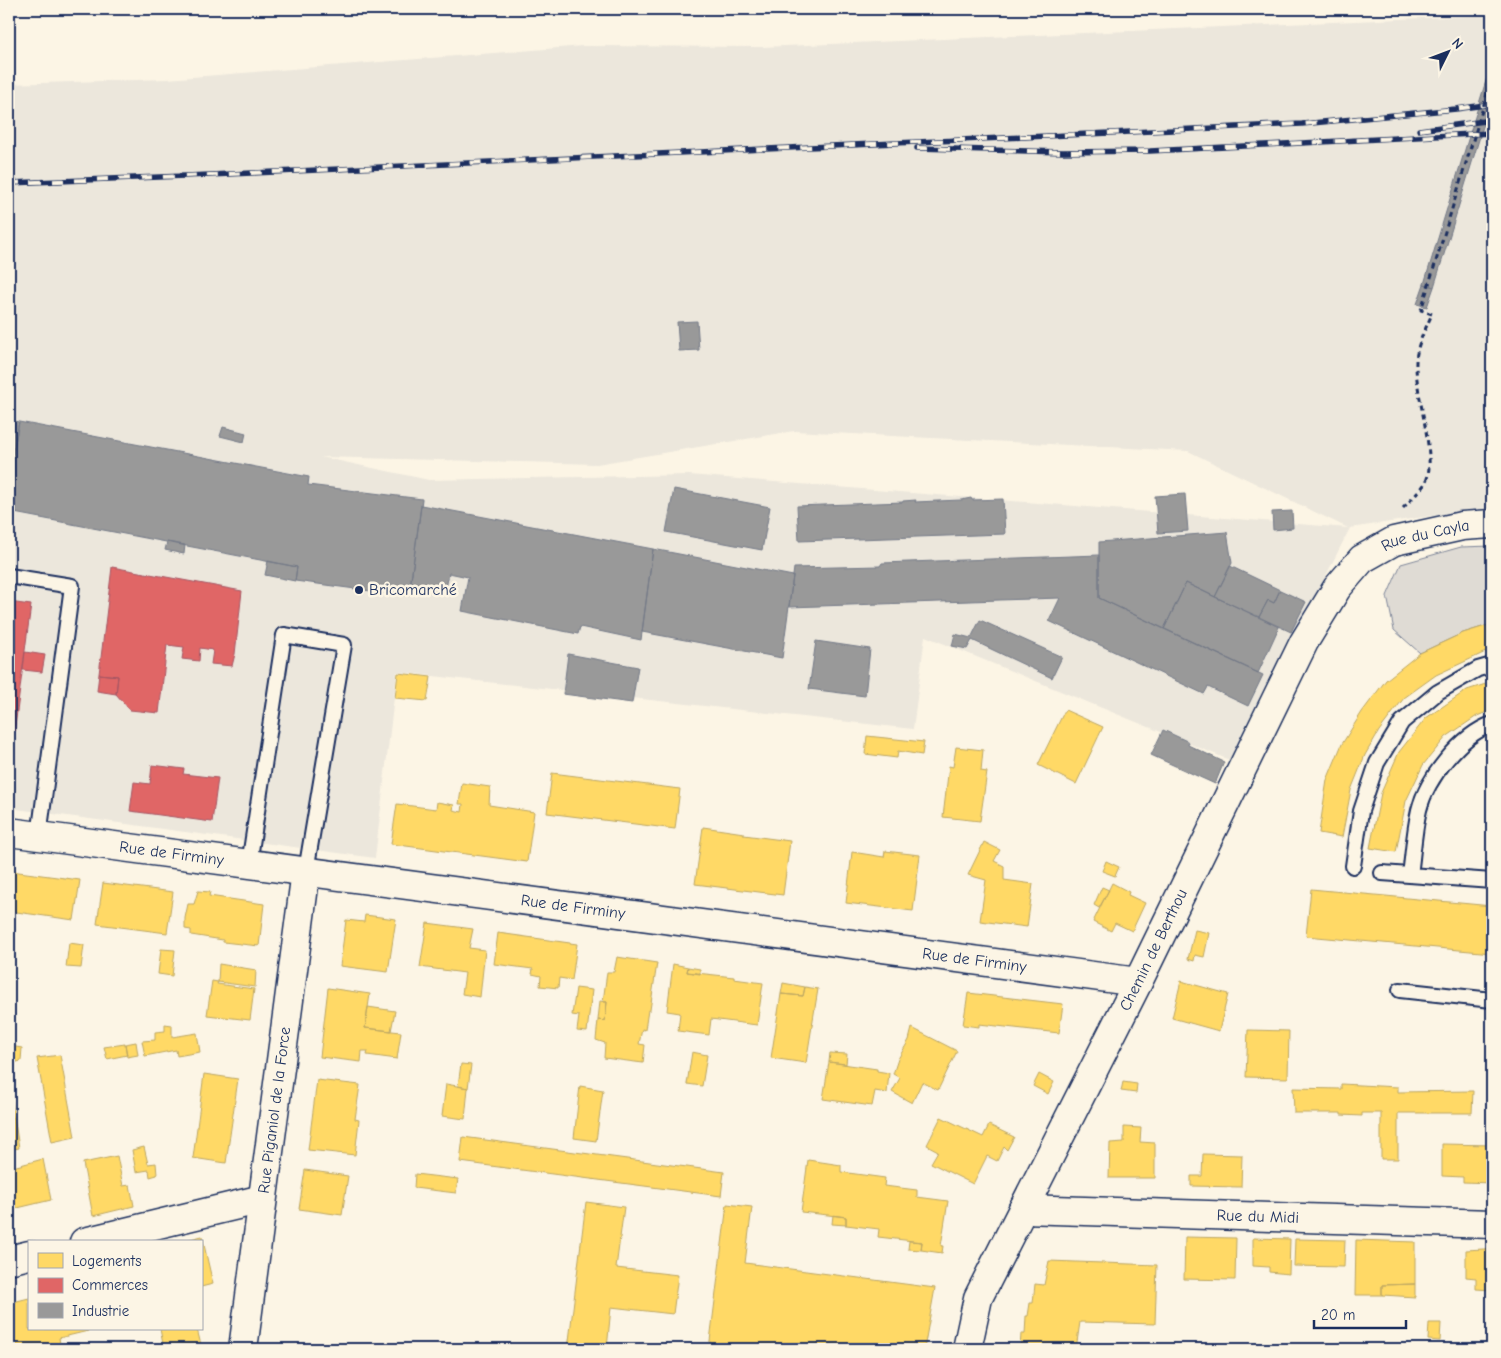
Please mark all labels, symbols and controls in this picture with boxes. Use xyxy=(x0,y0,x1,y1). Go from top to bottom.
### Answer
north arrow xyxy=(1424,28,1474,78)
text: N xyxy=(1448,35,1467,53)
street label: Rue du Cayla xyxy=(1378,517,1470,555)
place label: Bricomarché xyxy=(369,581,457,599)
marker: Bricomarché xyxy=(353,584,365,596)
street label: Rue de Firminy xyxy=(118,838,226,870)
street label: Chemin de Berthou xyxy=(1116,886,1191,1014)
street label: Rue de Firminy xyxy=(520,891,627,923)
street label: Rue de Firminy xyxy=(921,944,1029,976)
street label: Rue Piganiol de la Force xyxy=(255,1026,294,1194)
street label: Rue du Midi xyxy=(1216,1206,1299,1227)
legend xyxy=(28,1240,202,1330)
text: Logements xyxy=(72,1252,141,1270)
text: Commerces xyxy=(72,1276,148,1294)
scale bar xyxy=(1314,1298,1406,1330)
text: Industrie xyxy=(72,1302,130,1320)
text: 20 m xyxy=(1321,1306,1355,1324)

